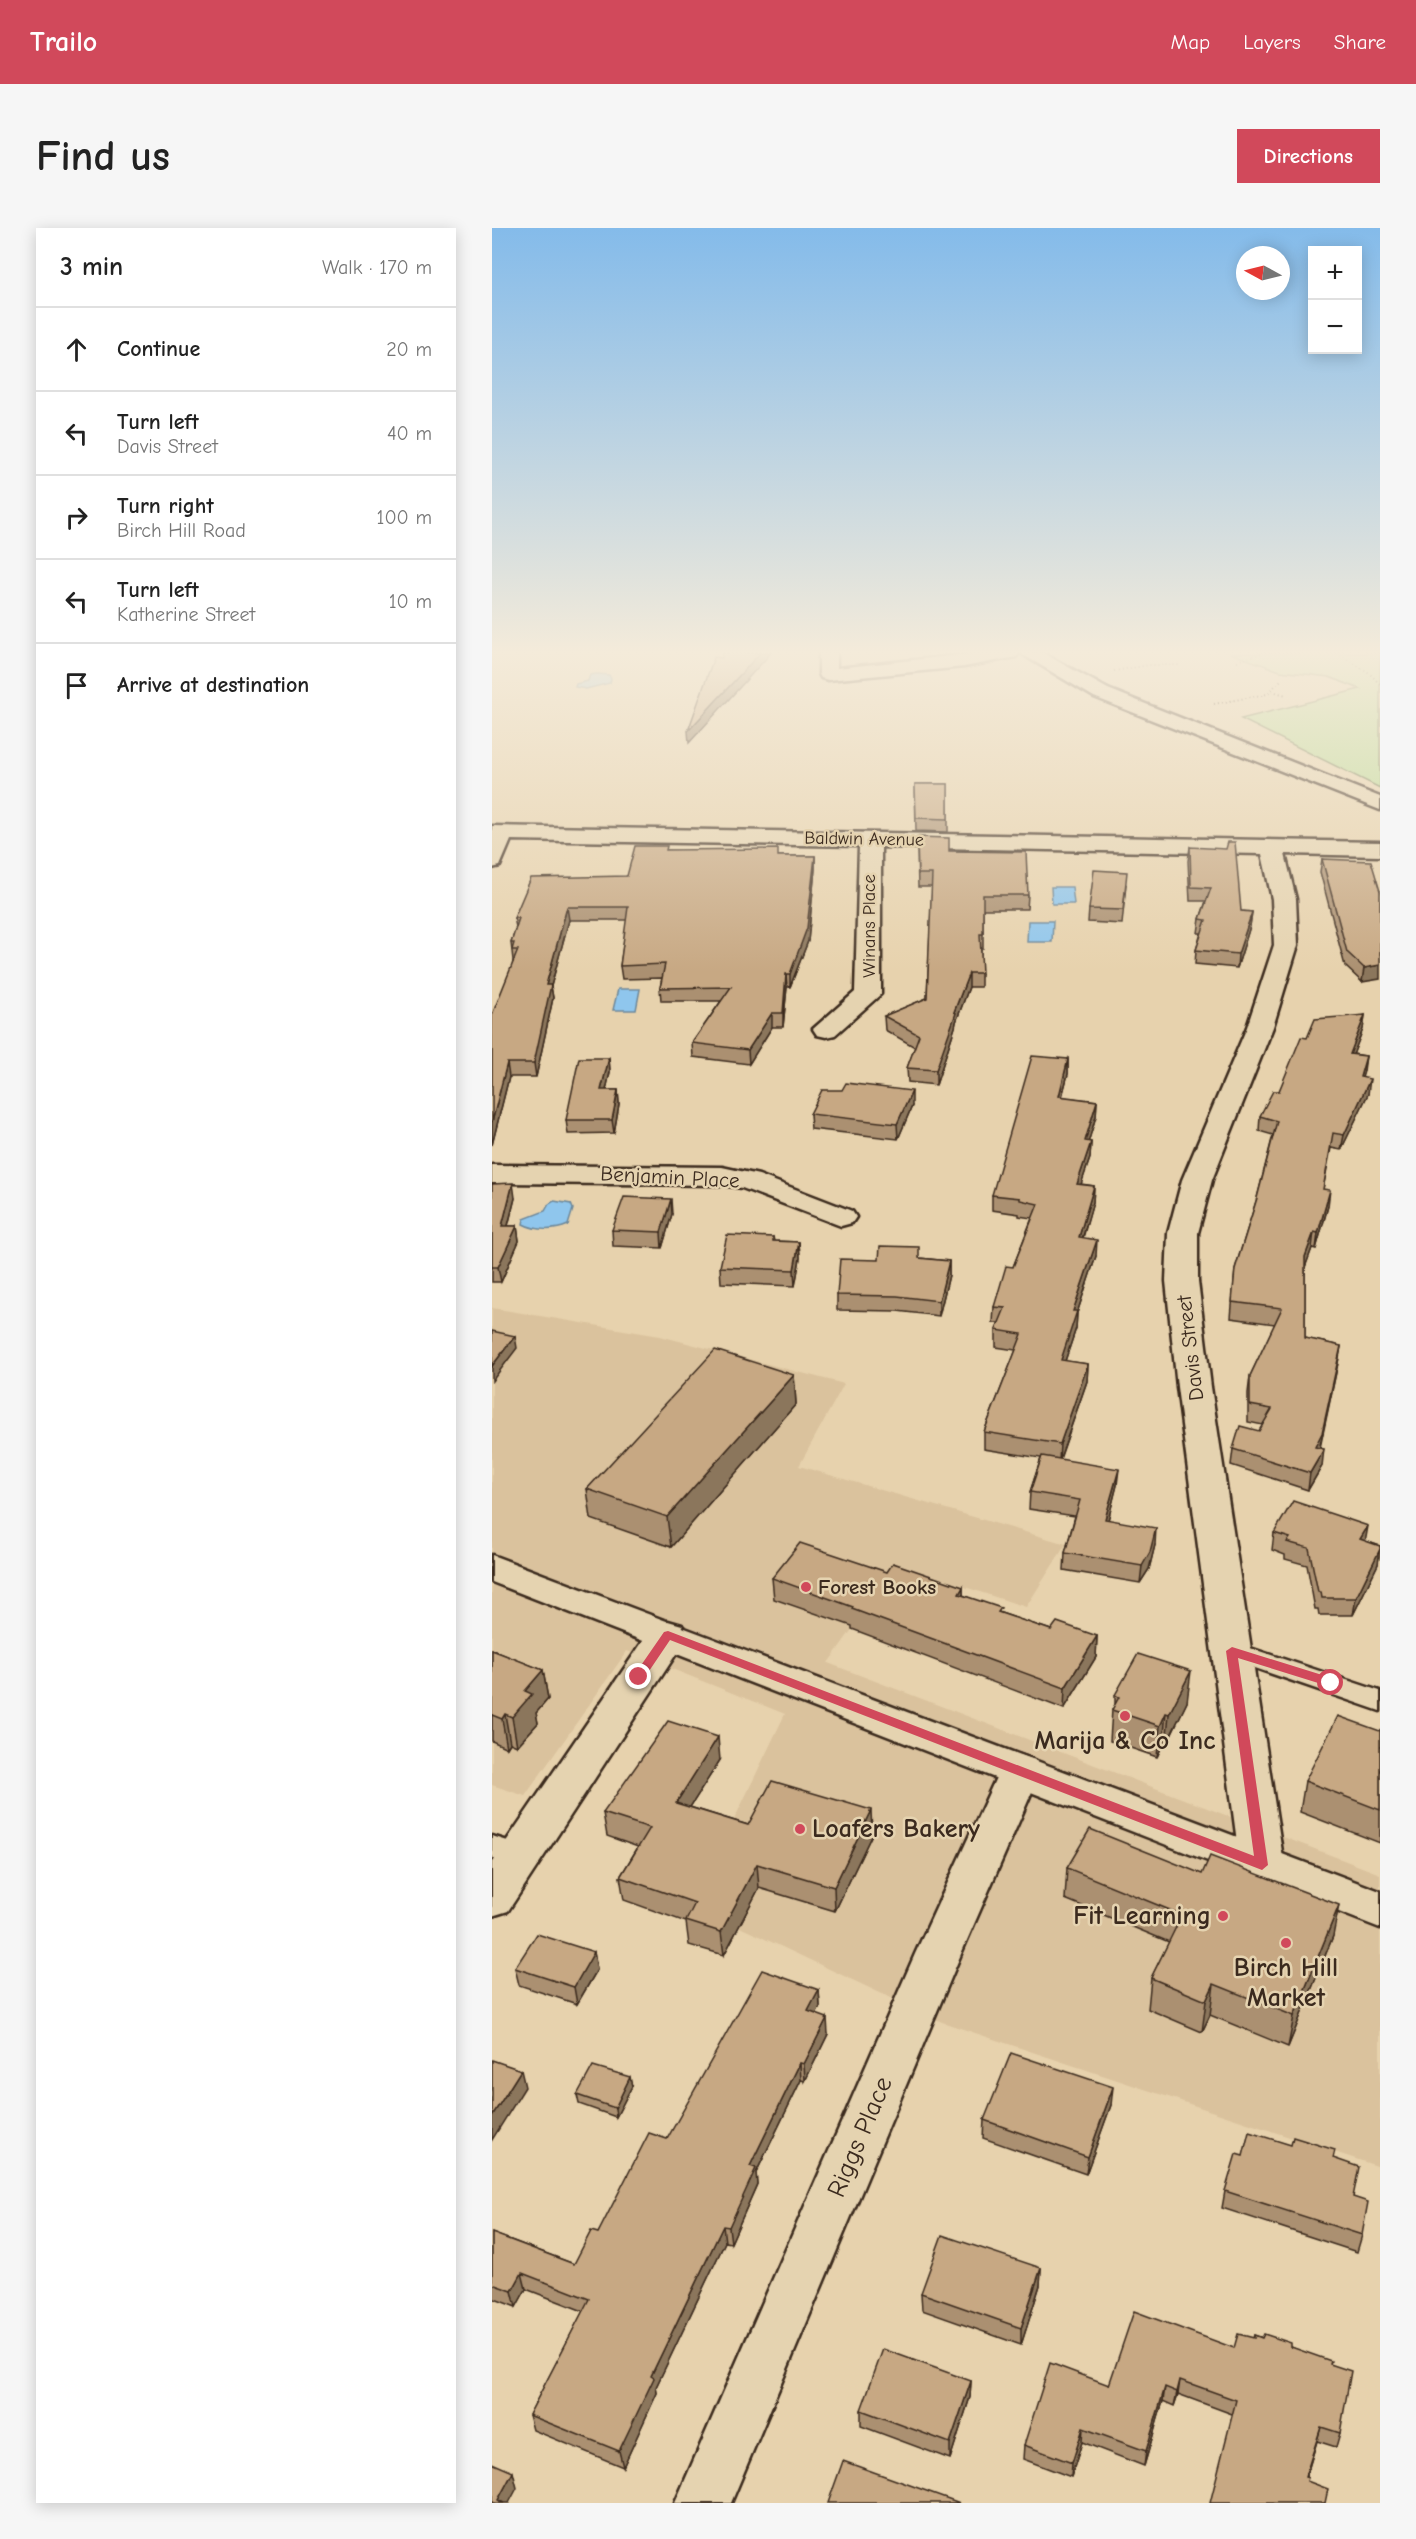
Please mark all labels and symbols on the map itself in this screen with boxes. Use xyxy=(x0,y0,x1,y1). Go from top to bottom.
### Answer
north arrow xyxy=(1236,246,1290,300)
street label: Baldwin Avenue xyxy=(804,827,924,851)
street label: Winans Place xyxy=(859,874,880,978)
street label: Benjamin Place xyxy=(600,1161,740,1193)
street label: Davis Street xyxy=(1172,1293,1208,1402)
place label: Forest Books xyxy=(818,1575,936,1599)
marker: Forest Books xyxy=(799,1580,813,1594)
route end xyxy=(625,1663,651,1689)
route start xyxy=(1317,1669,1343,1695)
marker: Marija & Co Inc xyxy=(1118,1709,1132,1723)
place label: Marija & Co Inc xyxy=(1035,1726,1215,1756)
place label: Loafers Bakery xyxy=(812,1814,980,1844)
marker: Loafers Bakery xyxy=(793,1822,807,1836)
place label: Fit Learning xyxy=(1073,1901,1211,1931)
marker: Fit Learning xyxy=(1216,1909,1230,1923)
marker: Birch Hill Market xyxy=(1279,1936,1293,1950)
place label: Birch Hill Market xyxy=(1234,1953,1338,2013)
street label: Riggs Place xyxy=(821,2072,899,2202)

